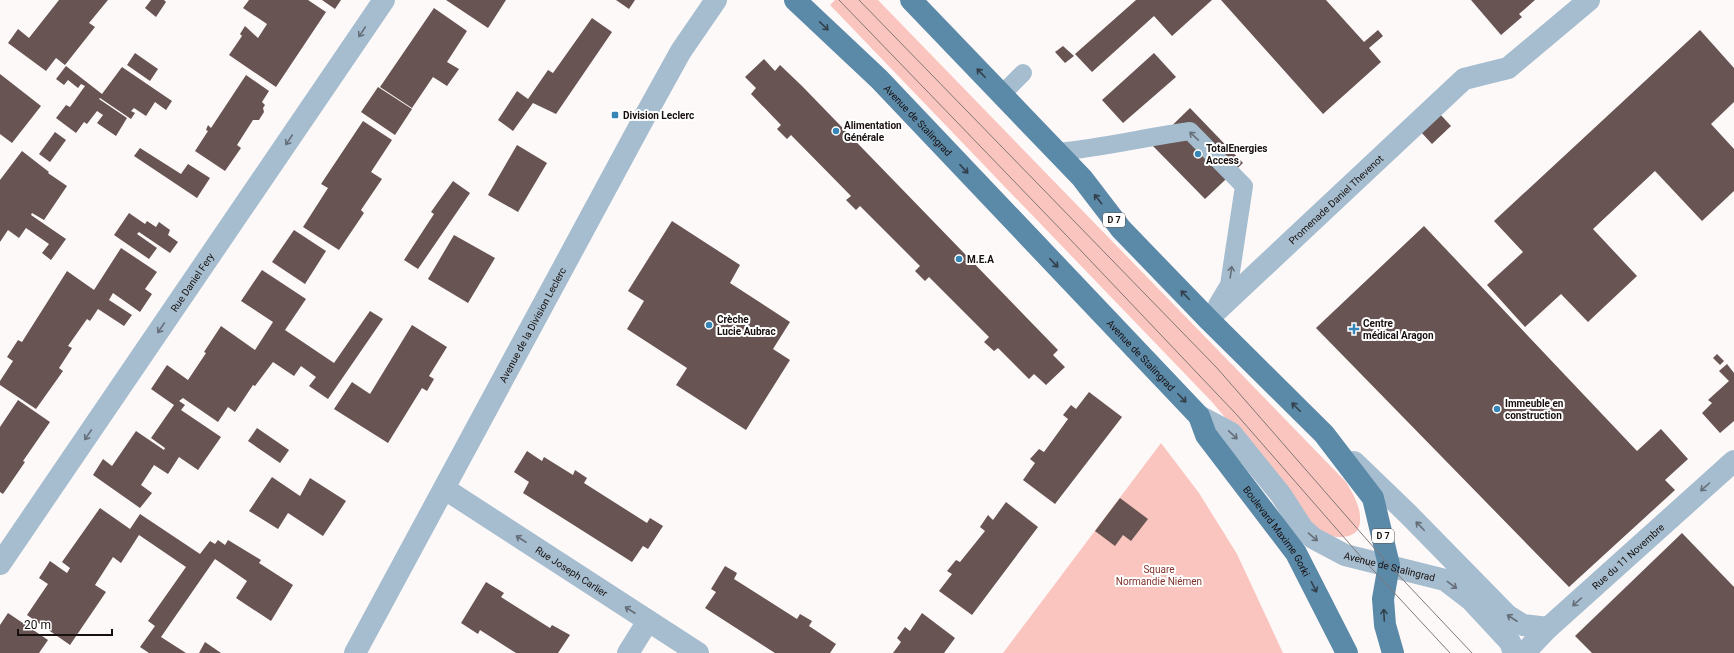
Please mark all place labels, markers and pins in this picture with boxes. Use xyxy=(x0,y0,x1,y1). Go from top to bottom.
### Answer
marker: Division Leclerc xyxy=(610,110,620,120)
place label: Division Leclerc xyxy=(623,110,694,121)
place label: Alimentation Générale xyxy=(844,120,902,143)
marker: Alimentation Générale xyxy=(831,126,841,136)
place label: TotalEnergies Access xyxy=(1206,143,1267,166)
marker: TotalEnergies Access xyxy=(1193,149,1203,159)
marker: M.E.A xyxy=(954,254,964,264)
place label: M.E.A xyxy=(967,254,994,265)
place label: Crèche Lucie Aubrac xyxy=(717,314,776,337)
place label: Centre médical Aragon xyxy=(1363,318,1434,341)
marker: Crèche Lucie Aubrac xyxy=(704,320,714,330)
marker: Centre médical Aragon xyxy=(1348,323,1360,335)
place label: Immeuble en construction xyxy=(1505,398,1564,421)
marker: Immeuble en construction xyxy=(1492,404,1502,414)

